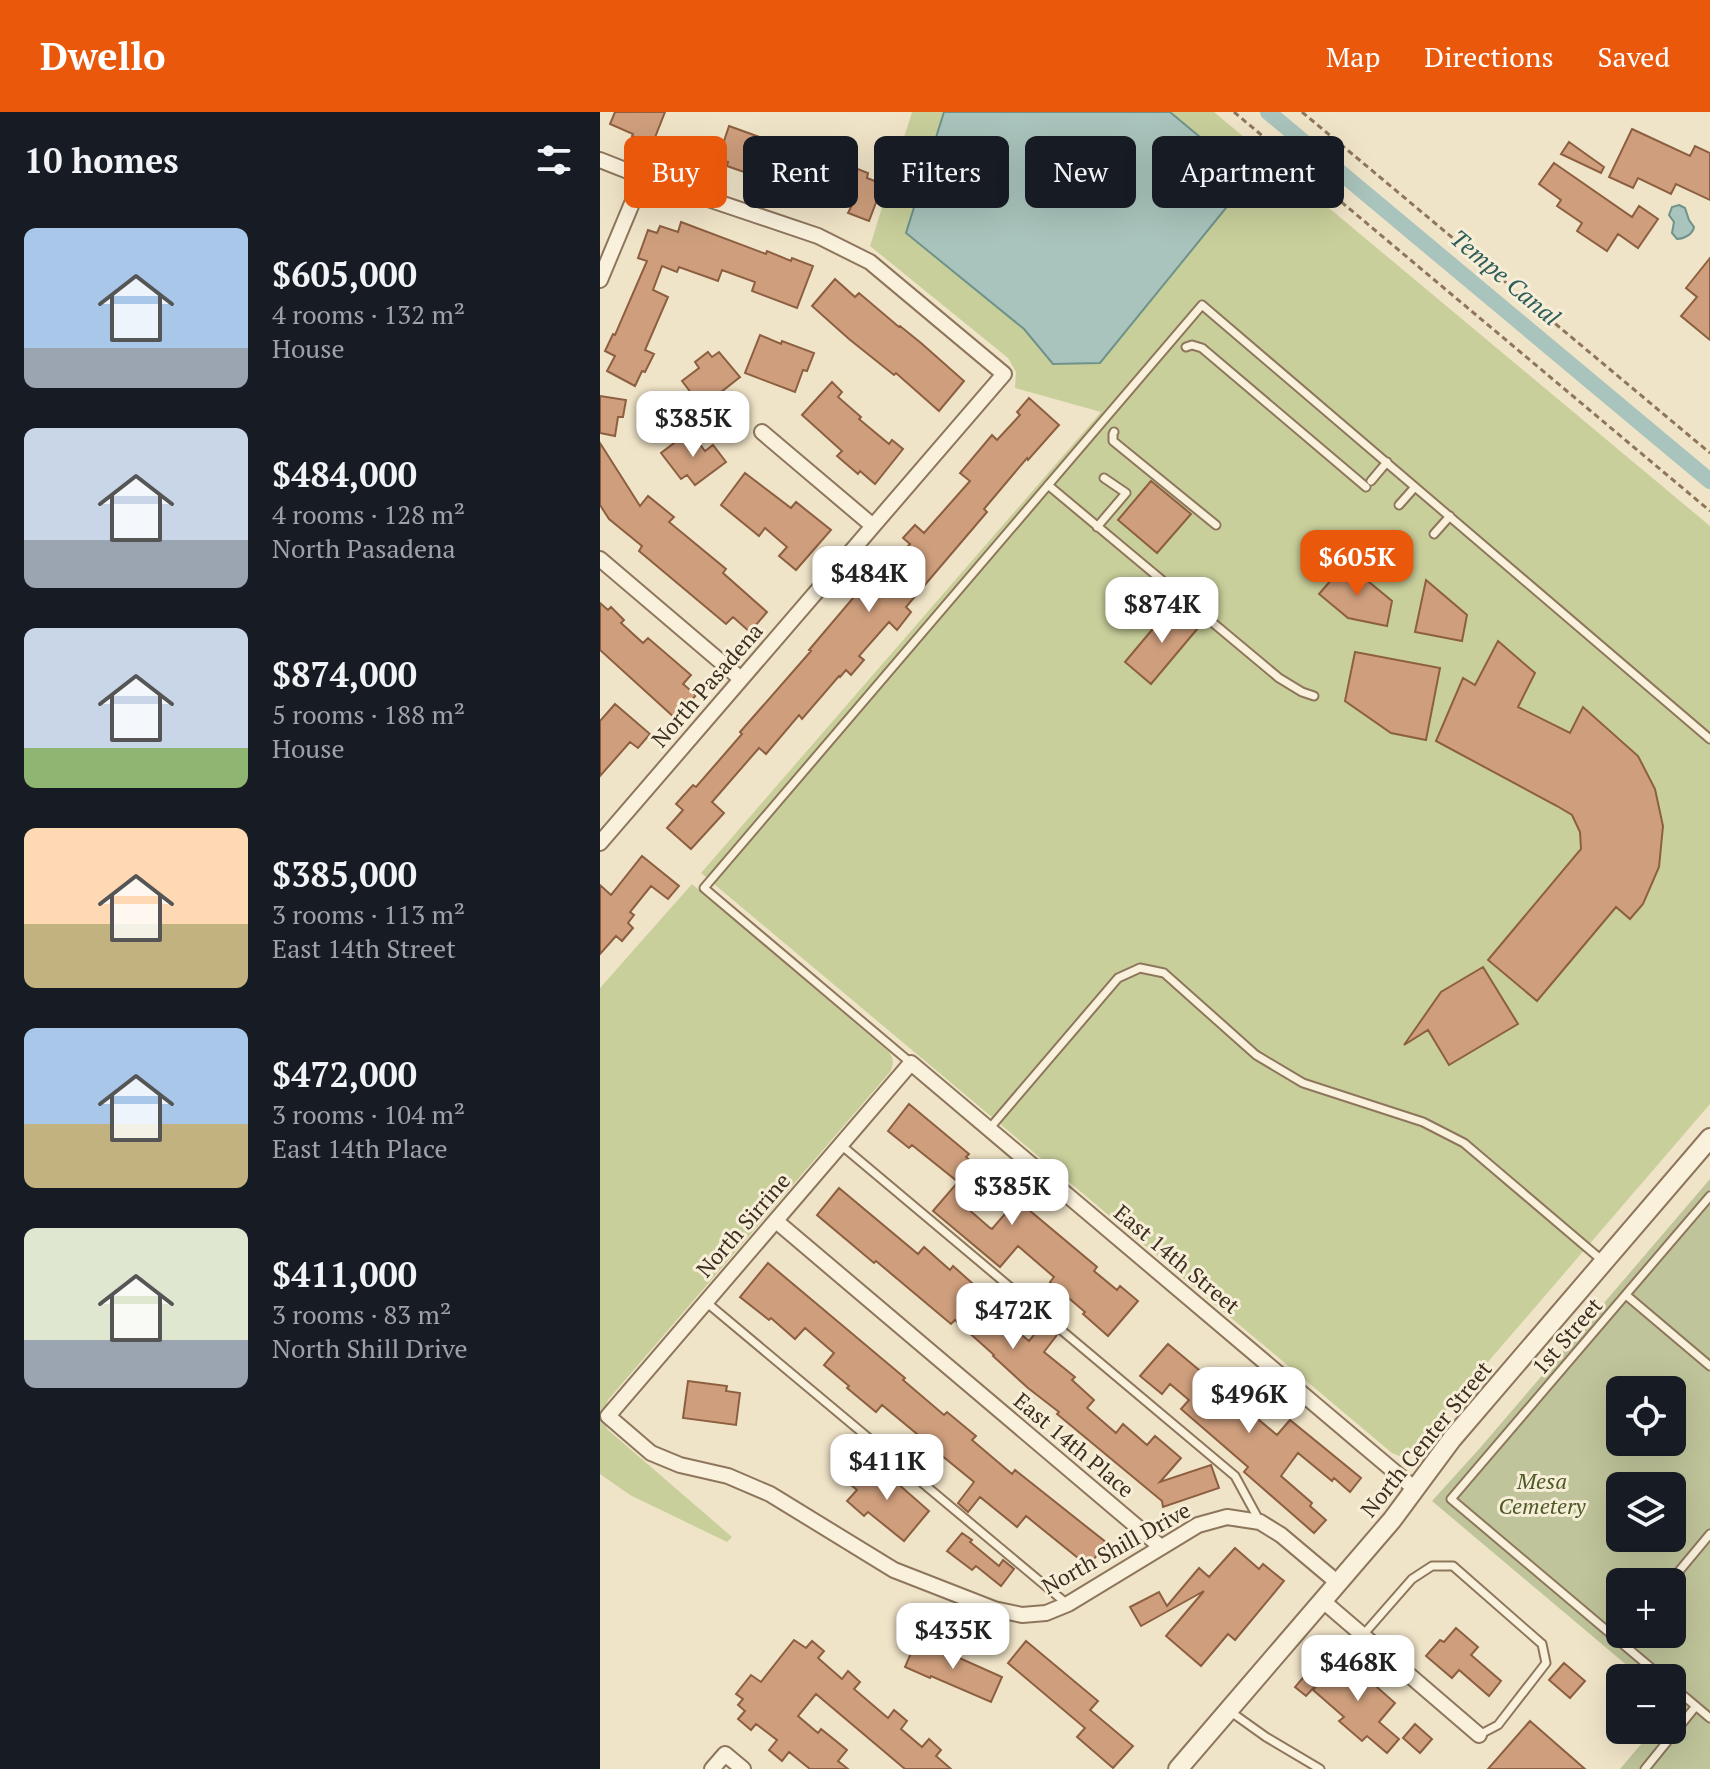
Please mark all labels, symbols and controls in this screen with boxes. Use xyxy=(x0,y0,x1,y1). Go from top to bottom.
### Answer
text: Dwello xyxy=(40,31,166,81)
text: Map xyxy=(1326,38,1380,75)
text: Directions xyxy=(1424,38,1554,75)
text: Saved xyxy=(1598,38,1670,75)
chip: Buy xyxy=(624,136,727,208)
chip: Rent xyxy=(743,136,858,208)
chip: Filters xyxy=(874,136,1009,208)
chip: New xyxy=(1025,136,1136,208)
chip: Apartment xyxy=(1152,136,1344,208)
text: 10 homes xyxy=(24,138,179,183)
icon: filters xyxy=(532,138,576,182)
water label: Tempe Canal xyxy=(1444,222,1568,333)
text: $605,000 xyxy=(272,252,417,297)
icon: home xyxy=(88,260,184,356)
text: 4 rooms · 132 m² xyxy=(272,297,465,331)
text: House xyxy=(272,331,345,365)
pin: $385K xyxy=(637,391,749,459)
text: $385K xyxy=(654,400,732,434)
text: $484,000 xyxy=(272,452,417,497)
icon: home xyxy=(88,460,184,556)
text: 4 rooms · 128 m² xyxy=(272,497,465,531)
pin: $605K xyxy=(1301,530,1413,598)
text: North Pasadena xyxy=(272,531,456,565)
text: $605K xyxy=(1318,539,1396,573)
pin: $484K xyxy=(813,546,925,614)
text: $484K xyxy=(830,555,908,589)
pin: $874K xyxy=(1106,577,1218,645)
text: $874K xyxy=(1123,586,1201,620)
street label: North Pasadena xyxy=(645,617,769,753)
text: $874,000 xyxy=(272,652,417,697)
icon: home xyxy=(88,660,184,756)
text: 5 rooms · 188 m² xyxy=(272,697,465,731)
text: House xyxy=(272,731,345,765)
text: $385,000 xyxy=(272,852,417,897)
icon: home xyxy=(88,860,184,956)
text: 3 rooms · 113 m² xyxy=(272,897,465,931)
text: East 14th Street xyxy=(272,931,456,965)
text: $472,000 xyxy=(272,1052,417,1097)
icon: home xyxy=(88,1060,184,1156)
text: 3 rooms · 104 m² xyxy=(272,1097,465,1131)
text: East 14th Place xyxy=(272,1131,448,1165)
pin: $385K xyxy=(956,1159,1068,1227)
street label: North Sirrine xyxy=(689,1166,796,1283)
text: $385K xyxy=(973,1168,1051,1202)
street label: East 14th Street xyxy=(1108,1198,1246,1320)
text: $411,000 xyxy=(272,1252,417,1297)
icon: home xyxy=(88,1260,184,1356)
pin: $472K xyxy=(957,1283,1069,1351)
street label: 1st Street xyxy=(1525,1291,1608,1380)
text: $472K xyxy=(974,1292,1052,1326)
text: 3 rooms · 83 m² xyxy=(272,1297,451,1331)
text: North Shill Drive xyxy=(272,1331,468,1365)
street label: North Center Street xyxy=(1354,1355,1497,1523)
pin: $496K xyxy=(1193,1367,1305,1435)
text: $496K xyxy=(1210,1376,1288,1410)
map controls xyxy=(1606,1376,1686,1744)
button: locate xyxy=(1606,1376,1686,1456)
street label: East 14th Place xyxy=(1008,1386,1141,1503)
pin: $411K xyxy=(831,1434,943,1502)
text: $411K xyxy=(848,1443,926,1477)
park label: Mesa Cemetery xyxy=(1498,1466,1587,1520)
button: layers xyxy=(1606,1472,1686,1552)
street label: North Shill Drive xyxy=(1036,1495,1195,1600)
button: + xyxy=(1606,1568,1686,1648)
pin: $435K xyxy=(897,1603,1009,1671)
text: $435K xyxy=(914,1612,992,1646)
pin: $468K xyxy=(1302,1635,1414,1703)
text: $468K xyxy=(1319,1644,1397,1678)
button: − xyxy=(1606,1664,1686,1744)

